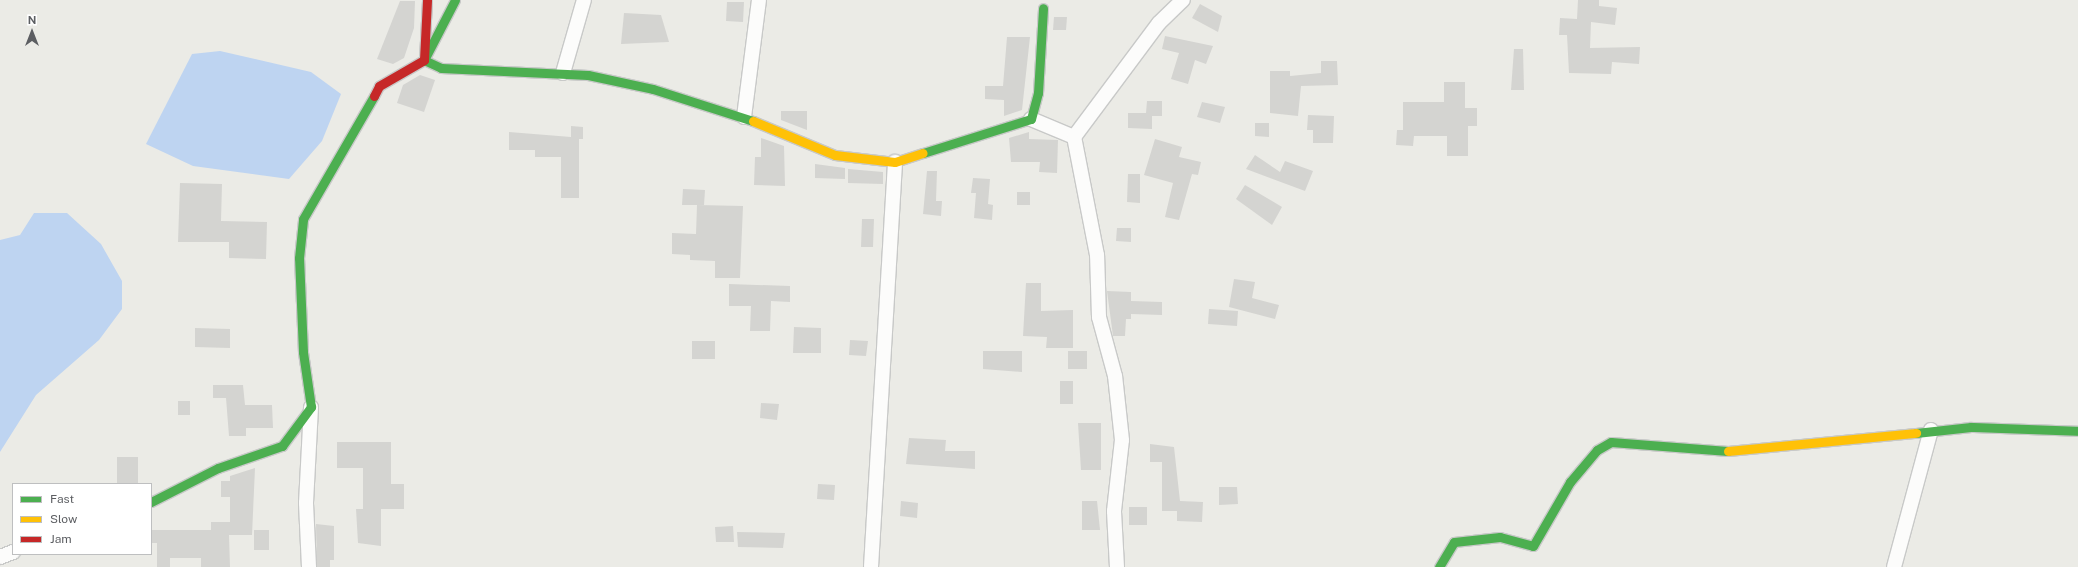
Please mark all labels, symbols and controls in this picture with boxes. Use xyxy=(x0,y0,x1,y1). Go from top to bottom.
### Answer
north arrow xyxy=(12,12,52,52)
text: N xyxy=(28,14,36,26)
legend xyxy=(12,483,152,555)
text: Fast xyxy=(50,492,74,506)
text: Slow xyxy=(50,512,77,526)
text: Jam xyxy=(50,532,72,546)

